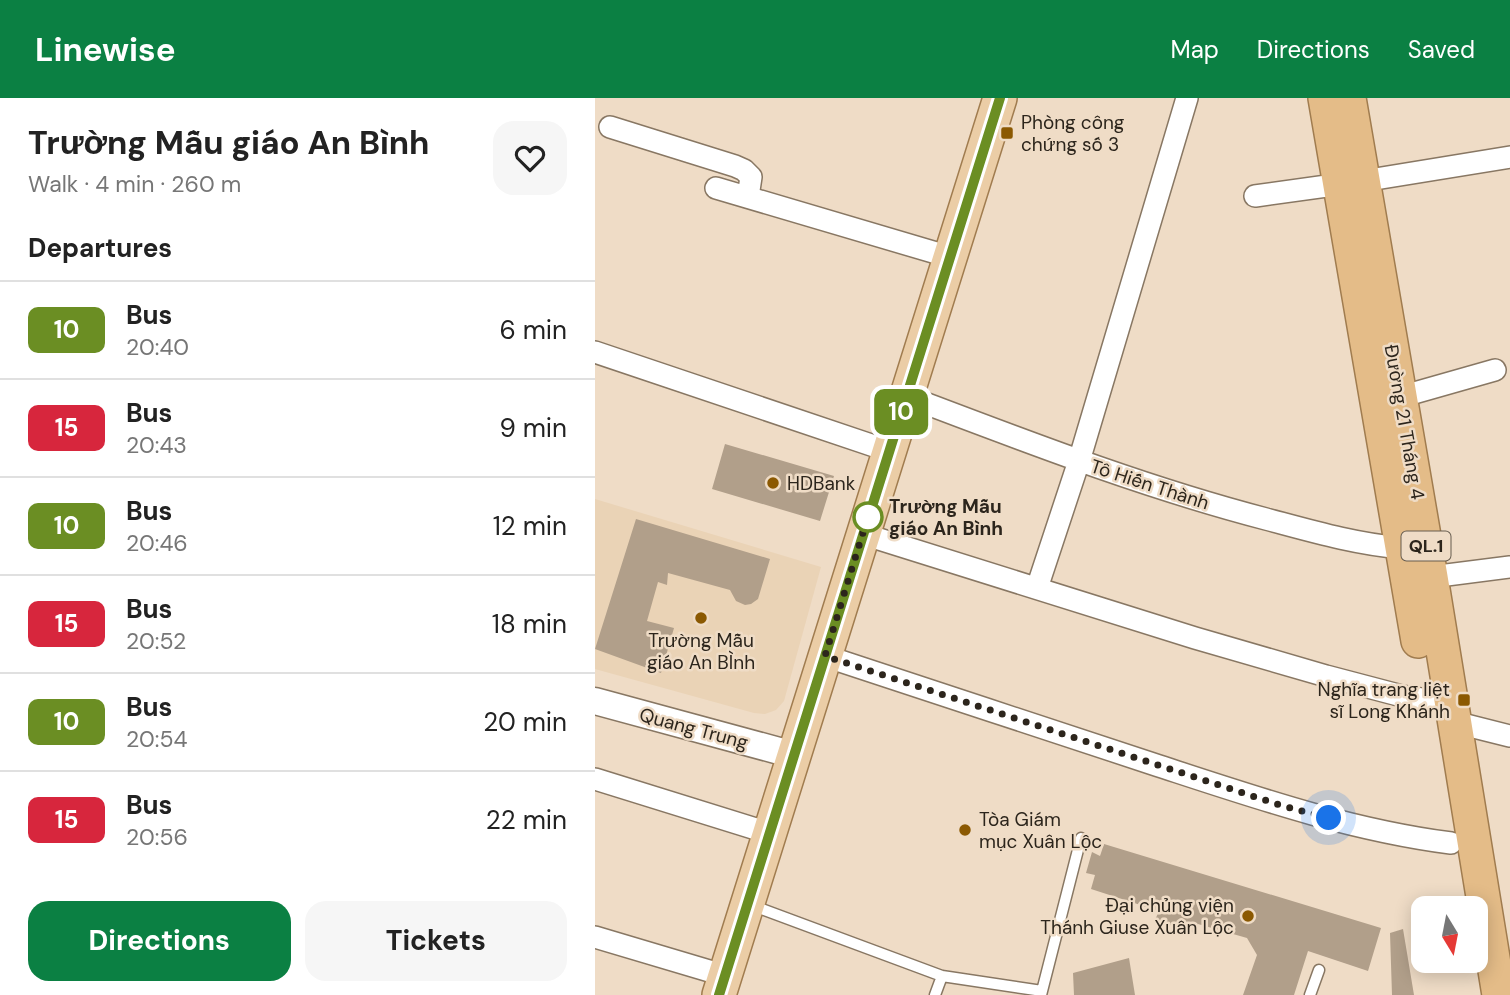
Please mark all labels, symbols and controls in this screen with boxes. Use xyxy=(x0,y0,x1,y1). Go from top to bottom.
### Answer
text: Linewise xyxy=(35,28,176,71)
text: Map xyxy=(1171,34,1219,65)
text: Directions xyxy=(1257,34,1370,65)
text: Saved xyxy=(1408,34,1475,65)
place label: Phòng công chứng số 3 xyxy=(1021,110,1125,157)
text: Trường Mẫu giáo An Bình xyxy=(28,121,430,164)
button: heart xyxy=(493,121,567,195)
marker: Phòng công chứng số 3 xyxy=(999,125,1015,141)
text: Walk · 4 min · 260 m xyxy=(28,169,241,199)
text: Departures xyxy=(28,231,172,265)
text: Bus xyxy=(126,298,172,332)
text: 6 min xyxy=(499,313,567,347)
text: 10 xyxy=(54,314,79,345)
text: 20:40 xyxy=(126,332,189,362)
street label: Đường 21 Tháng 4 xyxy=(1379,343,1430,502)
line badge: 10 xyxy=(869,389,933,435)
text: Bus xyxy=(126,396,172,430)
text: 10 xyxy=(888,396,914,427)
text: 9 min xyxy=(499,411,567,445)
text: 15 xyxy=(55,412,78,443)
text: 20:43 xyxy=(126,430,187,460)
street label: Tô Hiến Thành xyxy=(1087,454,1212,515)
place label: HDBank xyxy=(787,471,856,496)
marker: HDBank xyxy=(765,475,781,491)
text: Bus xyxy=(126,494,172,528)
place label: Trường Mẫu giáo An Bình xyxy=(889,494,1003,541)
marker: Trường Mẫu giáo An Bình xyxy=(853,502,883,532)
text: 12 min xyxy=(493,509,567,543)
text: 10 xyxy=(54,510,79,541)
text: 20:46 xyxy=(126,528,188,558)
road number: QL.1 xyxy=(1401,532,1451,560)
text: Bus xyxy=(126,592,172,626)
text: 18 min xyxy=(492,607,567,641)
text: 15 xyxy=(55,608,78,639)
marker: Trường Mẫu giáo An BÌnh xyxy=(693,610,709,626)
text: 20:52 xyxy=(126,626,186,656)
place label: Trường Mẫu giáo An BÌnh xyxy=(647,628,755,675)
place label: Nghĩa trang liệt sĩ Long Khánh xyxy=(1318,677,1450,724)
text: Bus xyxy=(126,690,172,724)
marker: Nghĩa trang liệt sĩ Long Khánh xyxy=(1456,692,1472,708)
street label: Quang Trung xyxy=(637,702,751,755)
text: 20 min xyxy=(483,705,567,739)
text: 10 xyxy=(54,706,79,737)
text: 20:54 xyxy=(126,724,187,754)
text: Bus xyxy=(126,788,172,822)
your location xyxy=(1311,800,1346,835)
text: 22 min xyxy=(486,803,567,837)
text: 15 xyxy=(55,804,78,835)
place label: Tòa Giám mục Xuân Lộc xyxy=(979,807,1102,854)
text: 20:56 xyxy=(126,822,188,852)
marker: Tòa Giám mục Xuân Lộc xyxy=(957,822,973,838)
place label: Đại chủng viện Thánh Giuse Xuân Lộc xyxy=(1040,893,1234,940)
north arrow xyxy=(1411,896,1487,973)
map controls xyxy=(1411,896,1488,973)
button: Directions xyxy=(28,901,291,981)
button: Tickets xyxy=(305,901,567,981)
marker: Đại chủng viện Thánh Giuse Xuân Lộc xyxy=(1240,908,1256,924)

